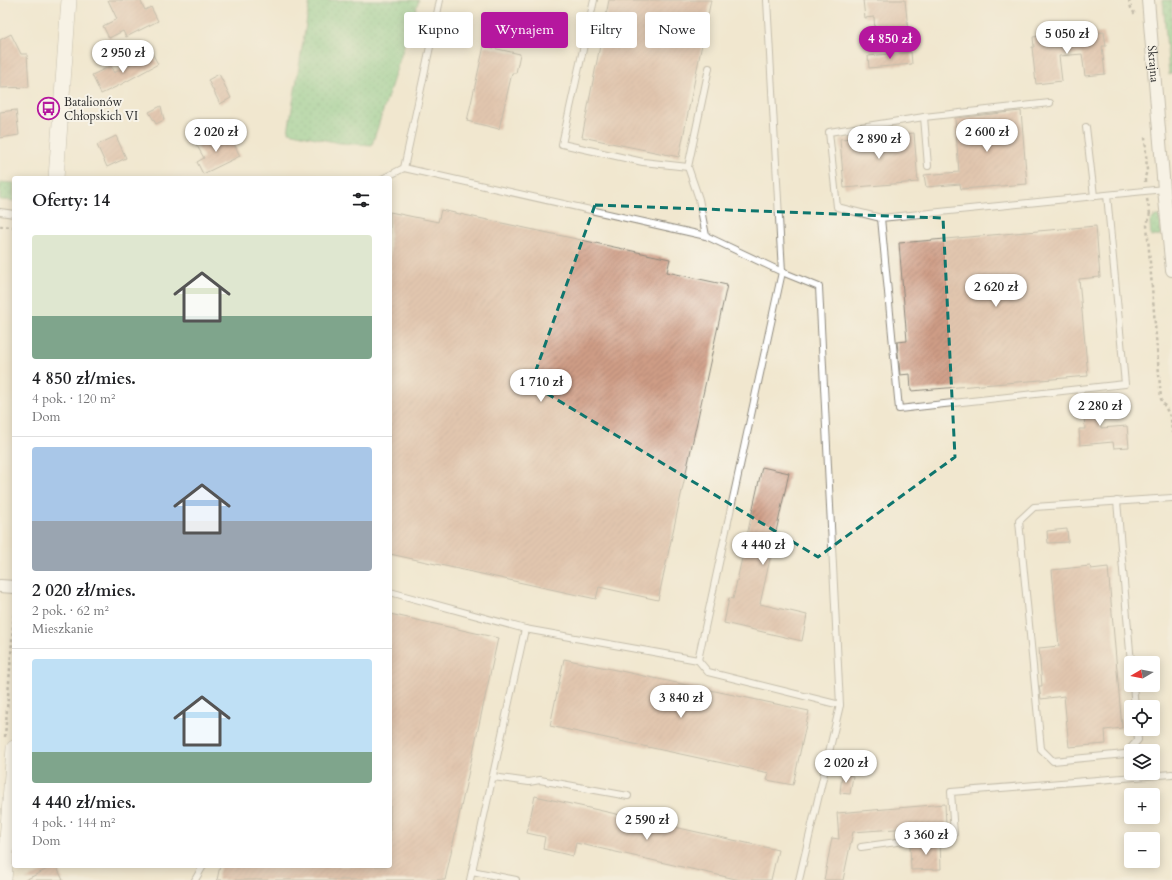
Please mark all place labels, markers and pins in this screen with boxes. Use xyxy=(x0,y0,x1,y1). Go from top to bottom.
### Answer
pin: 5 050 zł xyxy=(1026,21,1108,55)
pin: 4 850 zł xyxy=(849,26,931,60)
pin: 2 950 zł xyxy=(82,40,164,74)
place label: Batalionów Chłopskich VI xyxy=(64,94,138,124)
bus stop icon: Batalionów Chłopskich VI xyxy=(36,96,62,122)
pin: 2 020 zł xyxy=(175,119,257,153)
pin: 2 600 zł xyxy=(946,119,1028,153)
pin: 2 890 zł xyxy=(838,126,920,160)
pin: 2 620 zł xyxy=(955,274,1037,308)
pin: 1 710 zł xyxy=(500,369,582,403)
pin: 2 280 zł xyxy=(1059,393,1141,427)
pin: 4 440 zł xyxy=(722,532,804,566)
pin: 3 840 zł xyxy=(640,685,722,719)
pin: 2 020 zł xyxy=(805,750,887,784)
pin: 2 590 zł xyxy=(606,807,688,841)
pin: 3 360 zł xyxy=(885,822,967,856)

